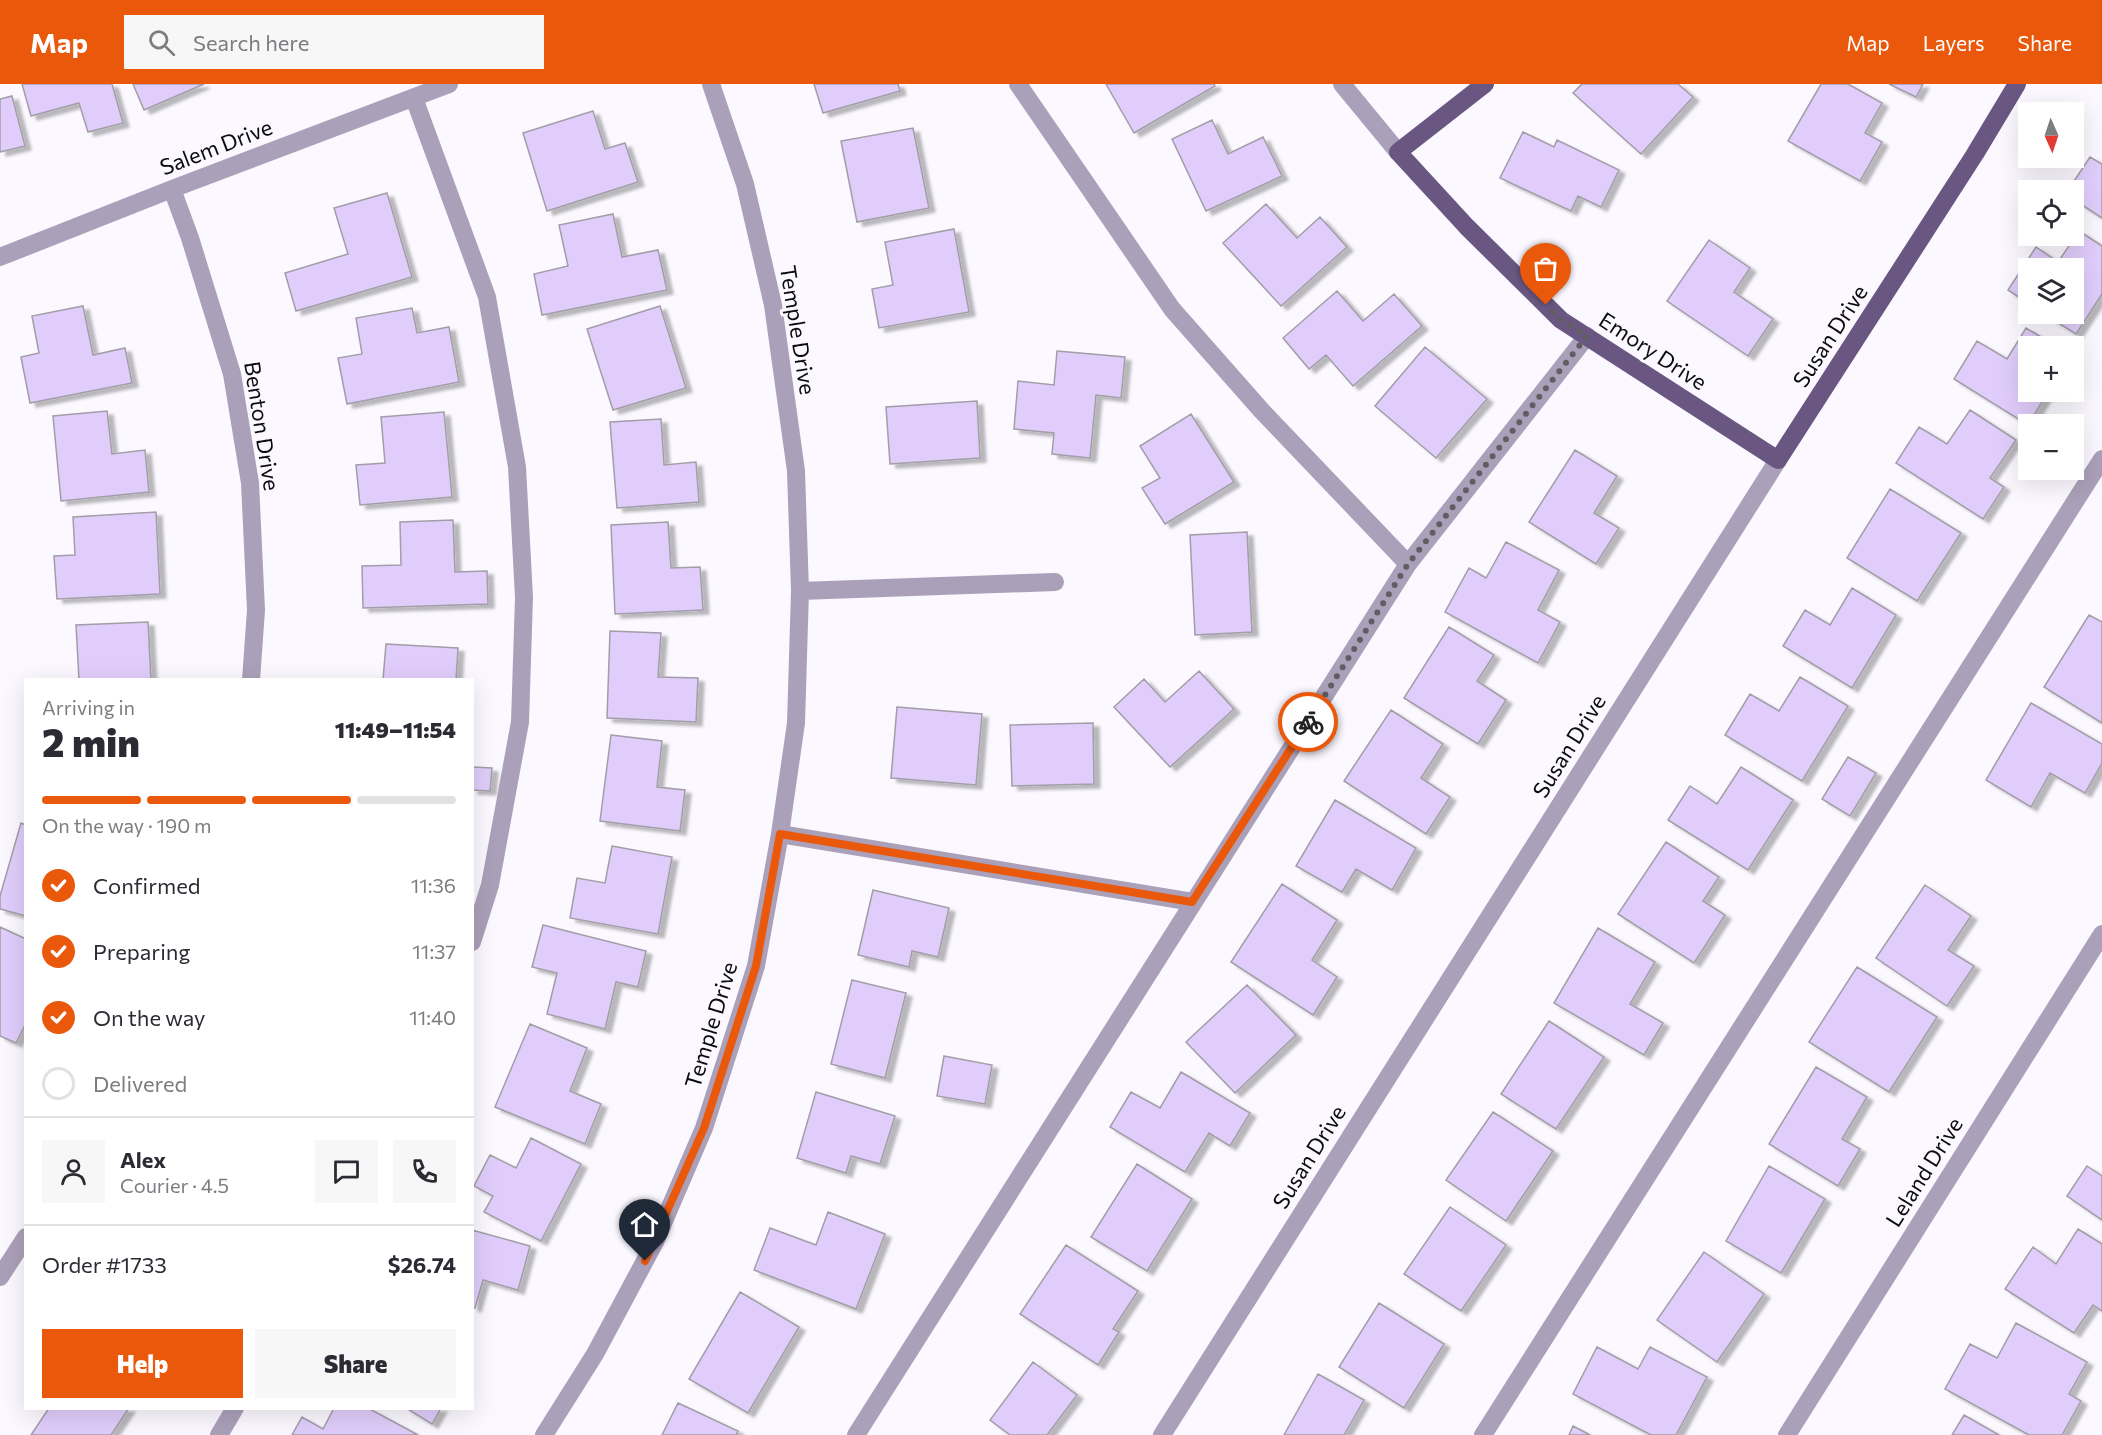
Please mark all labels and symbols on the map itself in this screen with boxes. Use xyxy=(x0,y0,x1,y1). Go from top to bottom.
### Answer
north arrow xyxy=(2018,102,2084,168)
street label: Salem Drive xyxy=(156,113,276,180)
pin xyxy=(1520,243,1571,305)
street label: Temple Drive xyxy=(775,263,822,397)
street label: Susan Drive xyxy=(1786,279,1873,392)
street label: Emory Drive xyxy=(1594,306,1712,395)
street label: Benton Drive xyxy=(239,359,286,492)
street label: Susan Drive xyxy=(1526,689,1611,802)
courier xyxy=(1278,692,1338,752)
street label: Temple Drive xyxy=(678,958,743,1091)
street label: Susan Drive xyxy=(1266,1100,1351,1213)
street label: Leland Drive xyxy=(1879,1112,1968,1231)
pin xyxy=(619,1199,670,1261)

